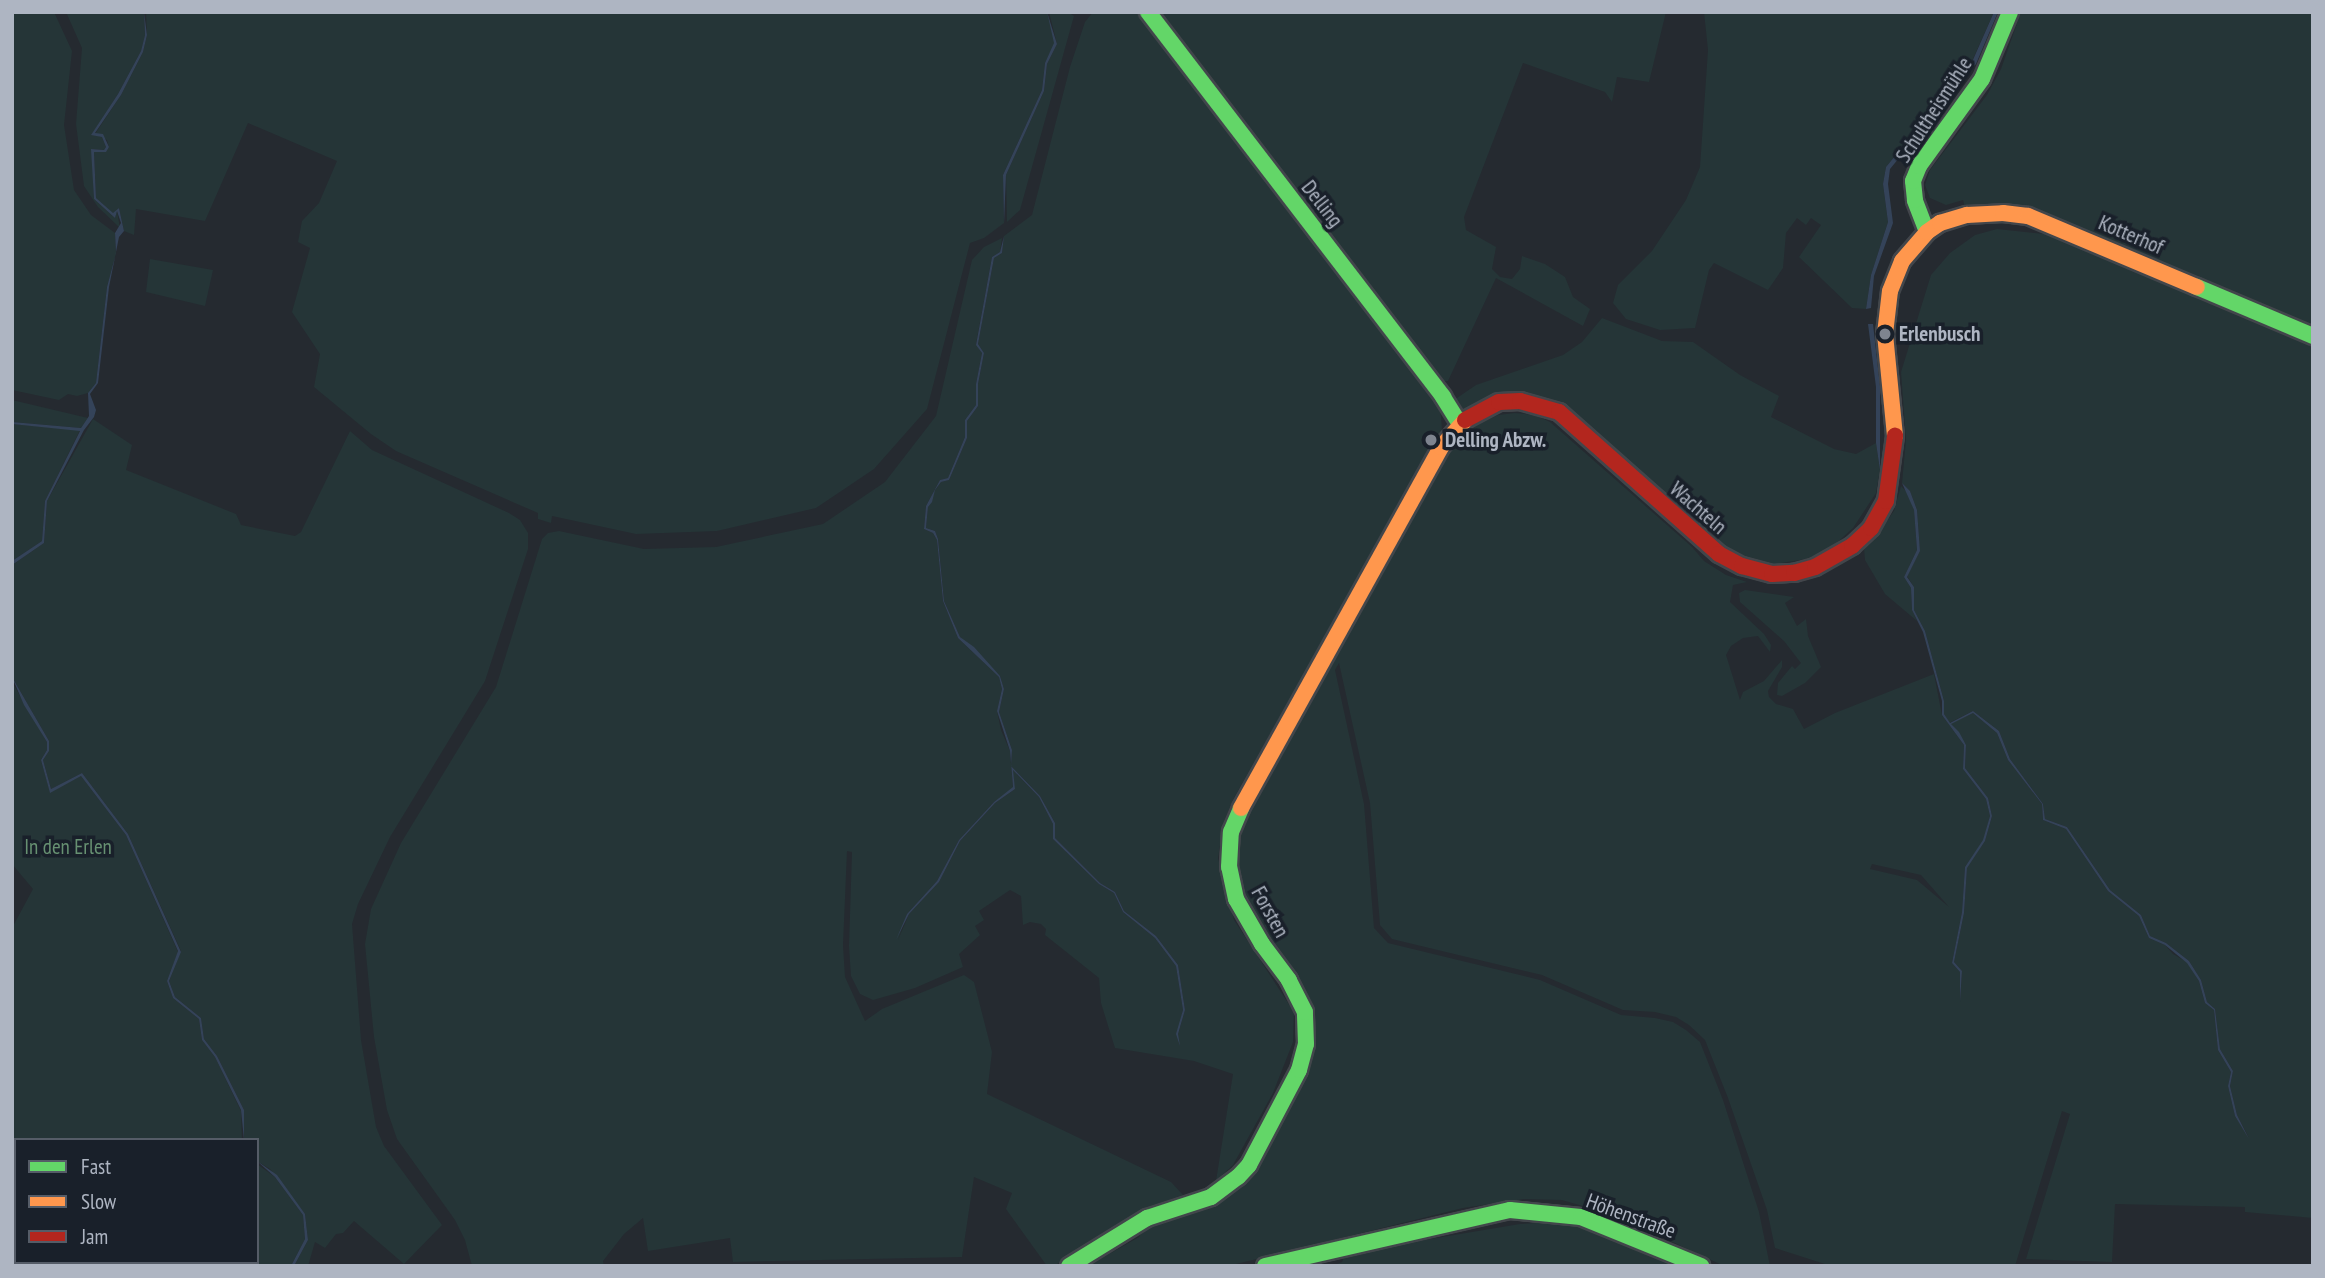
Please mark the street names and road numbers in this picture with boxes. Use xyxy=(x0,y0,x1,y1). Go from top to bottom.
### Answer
street label: Schultheismühle xyxy=(1891,53,1977,167)
street label: Delling xyxy=(1296,176,1348,232)
street label: Kotterhof xyxy=(2095,210,2167,260)
street label: Wachteln xyxy=(1664,477,1732,539)
street label: Forsten xyxy=(1246,882,1294,942)
street label: Höhenstraße xyxy=(1583,1188,1679,1244)

